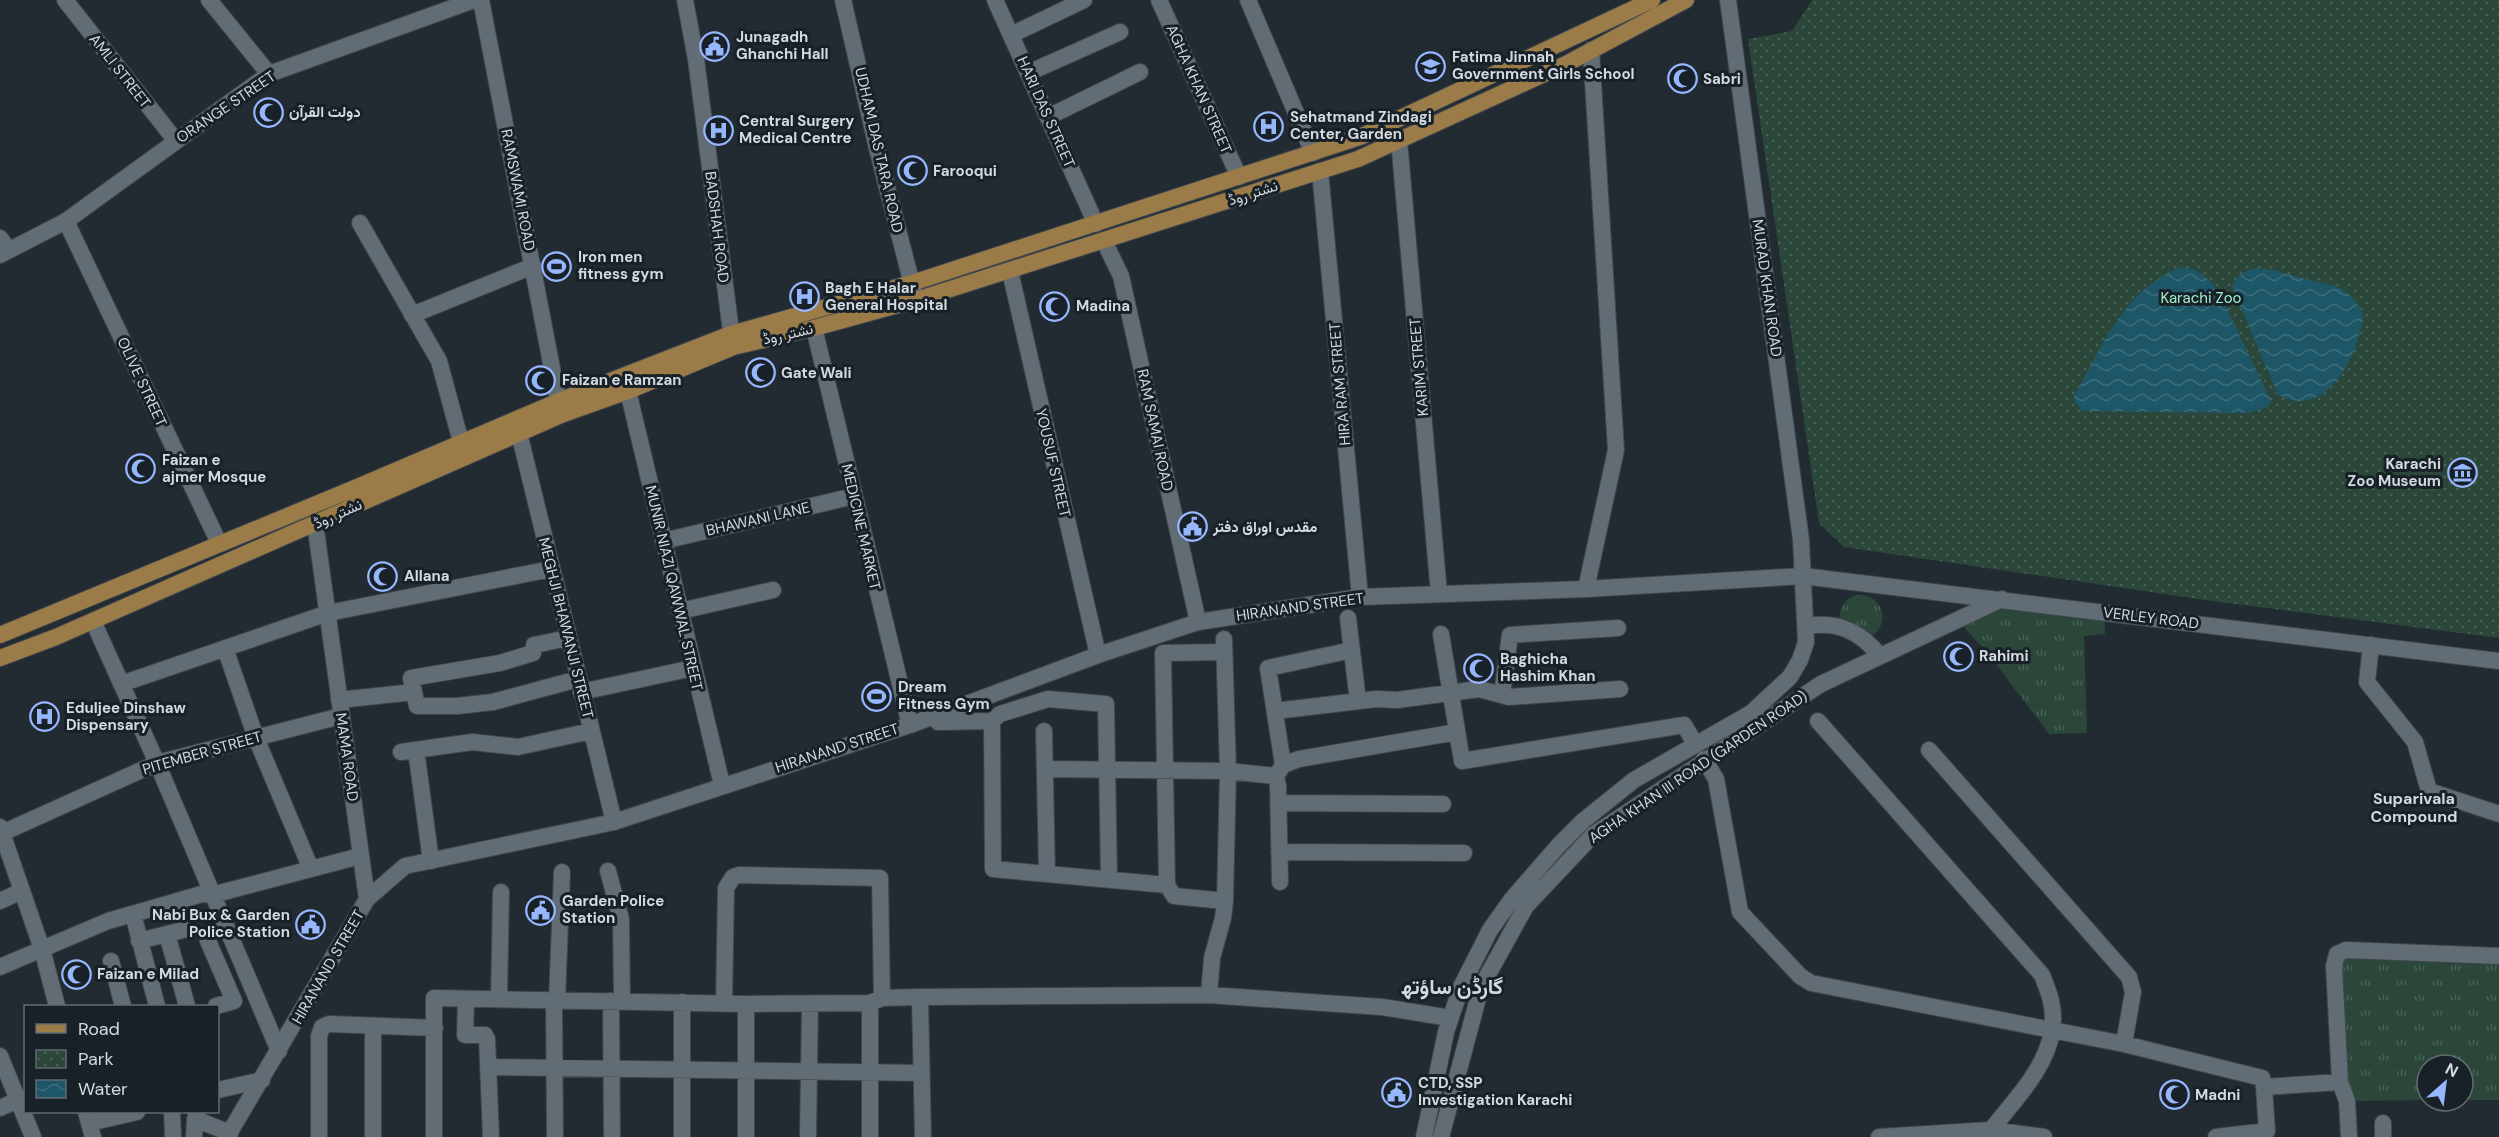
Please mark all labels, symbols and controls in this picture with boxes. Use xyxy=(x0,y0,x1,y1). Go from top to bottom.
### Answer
street label: AGHA KHAN STREET xyxy=(1162,21,1236,157)
place label: Junagadh Ghanchi Hall xyxy=(736,27,829,64)
street label: AMLI STREET xyxy=(85,30,155,112)
public building icon: Junagadh Ghanchi Hall xyxy=(699,30,731,62)
place label: Fatima Jinnah Government Girls School xyxy=(1452,47,1635,84)
school or university icon: Fatima Jinnah Government Girls School xyxy=(1415,50,1447,82)
street label: HARI DAS STREET xyxy=(1012,53,1080,171)
mosque icon: Sabri xyxy=(1666,63,1698,95)
street label: UDHAM DAS TARA ROAD xyxy=(850,65,908,235)
street label: ORANGE STREET xyxy=(172,66,280,148)
place label: Sabri xyxy=(1703,69,1741,89)
mosque icon: دولت القرآن xyxy=(252,96,284,128)
place label: دولت القرآن xyxy=(289,102,361,122)
place label: Sehatmand Zindagi Center, Garden xyxy=(1290,107,1432,144)
hospital icon: Sehatmand Zindagi Center, Garden xyxy=(1253,110,1285,142)
place label: Central Surgery Medical Centre xyxy=(739,111,854,148)
hospital icon: Central Surgery Medical Centre xyxy=(702,114,734,146)
street label: RAMSWAMI ROAD xyxy=(496,127,540,253)
mosque icon: Farooqui xyxy=(896,155,928,187)
place label: Farooqui xyxy=(933,161,997,181)
street label: BADSHAH ROAD xyxy=(700,170,734,284)
street label: نشتر روڈ xyxy=(1226,176,1280,210)
street label: MURAD KHAN ROAD xyxy=(1747,218,1787,358)
place label: Iron men fitness gym xyxy=(578,247,664,284)
sports icon: Iron men fitness gym xyxy=(541,250,573,282)
place label: Bagh E Halar General Hospital xyxy=(825,278,948,315)
hospital icon: Bagh E Halar General Hospital xyxy=(788,281,820,313)
park label: Karachi Zoo xyxy=(2160,288,2242,308)
mosque icon: Madina xyxy=(1039,290,1071,322)
place label: Madina xyxy=(1076,296,1130,316)
street label: KARIM STREET xyxy=(1405,317,1433,417)
street label: نشتر روڈ xyxy=(761,319,815,349)
street label: HIRA RAM STREET xyxy=(1325,322,1355,446)
street label: OLIVE STREET xyxy=(113,334,171,430)
mosque icon: Gate Wali xyxy=(744,357,776,389)
place label: Gate Wali xyxy=(781,363,852,383)
mosque icon: Faizan e Ramzan xyxy=(525,364,557,396)
street label: RAM SAMAI ROAD xyxy=(1132,367,1178,493)
place label: Faizan e Ramzan xyxy=(562,370,682,390)
street label: YOUSUF STREET xyxy=(1031,407,1075,519)
place label: Faizan e ajmer Mosque xyxy=(162,450,266,487)
mosque icon: Faizan e ajmer Mosque xyxy=(125,453,157,485)
place label: Karachi Zoo Museum xyxy=(2348,454,2441,491)
museum icon: Karachi Zoo Museum xyxy=(2446,457,2478,489)
street label: MEDICINE MARKET xyxy=(837,462,885,592)
street label: MUNIR NIAZI QAWWAL STREET xyxy=(641,483,707,693)
street label: نشتر روڈ xyxy=(311,495,365,533)
street label: BHAWANI LANE xyxy=(704,497,812,541)
public building icon: مقدس اوراق دفتر xyxy=(1176,511,1208,543)
place label: مقدس اوراق دفتر xyxy=(1212,517,1317,537)
street label: MEGHJI BHAWANJI STREET xyxy=(534,535,598,721)
mosque icon: Allana xyxy=(367,560,399,592)
place label: Allana xyxy=(404,566,449,586)
street label: HIRANAND STREET xyxy=(1235,588,1365,626)
street label: VERLEY ROAD xyxy=(2102,602,2200,634)
mosque icon: Rahimi xyxy=(1942,640,1974,672)
place label: Rahimi xyxy=(1979,646,2029,666)
place label: Baghicha Hashim Khan xyxy=(1500,649,1596,686)
mosque icon: Baghicha Hashim Khan xyxy=(1463,652,1495,684)
place label: Dream Fitness Gym xyxy=(898,677,990,714)
sports icon: Dream Fitness Gym xyxy=(861,680,893,712)
street label: AGHA KHAN III ROAD (GARDEN ROAD) xyxy=(1585,686,1811,848)
place label: Eduljee Dinshaw Dispensary xyxy=(66,698,186,735)
hospital icon: Eduljee Dinshaw Dispensary xyxy=(29,701,61,733)
street label: MAMA ROAD xyxy=(331,711,363,803)
street label: HIRANAND STREET xyxy=(773,719,901,777)
street label: PITEMBER STREET xyxy=(140,726,264,780)
district label: Suparivala Compound xyxy=(2370,788,2458,827)
place label: Garden Police Station xyxy=(562,891,664,928)
public building icon: Garden Police Station xyxy=(525,894,557,926)
place label: Nabi Bux & Garden Police Station xyxy=(152,905,290,942)
street label: HIRANAND STREET xyxy=(287,906,369,1028)
public building icon: Nabi Bux & Garden Police Station xyxy=(295,908,327,940)
mosque icon: Faizan e Milad xyxy=(60,958,92,990)
place label: Faizan e Milad xyxy=(97,964,199,984)
district label: گارڈن ساؤتھ xyxy=(1401,973,1503,1001)
legend xyxy=(24,1005,219,1113)
text: Road xyxy=(78,1017,120,1041)
text: Park xyxy=(78,1047,114,1071)
north arrow xyxy=(2415,1053,2475,1113)
text: N xyxy=(2442,1058,2462,1082)
place label: CTD, SSP Investigation Karachi xyxy=(1418,1073,1572,1110)
public building icon: CTD, SSP Investigation Karachi xyxy=(1381,1076,1413,1108)
text: Water xyxy=(78,1077,128,1101)
mosque icon: Madni xyxy=(2158,1079,2190,1111)
place label: Madni xyxy=(2195,1085,2240,1105)

